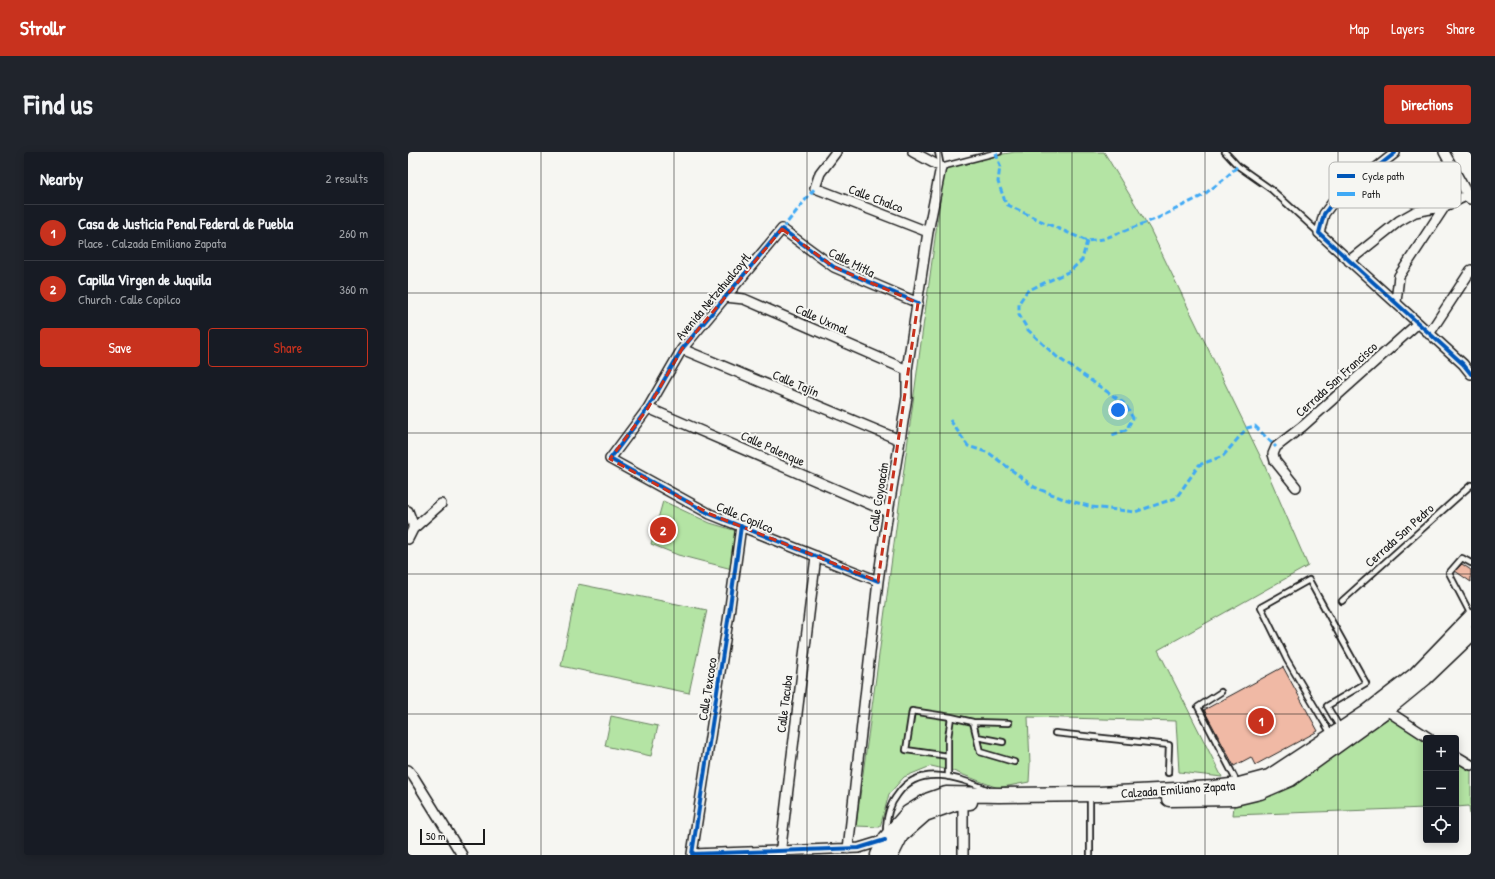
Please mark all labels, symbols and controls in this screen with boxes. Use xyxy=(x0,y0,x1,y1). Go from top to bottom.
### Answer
text: Strollr xyxy=(20,15,66,41)
text: Map xyxy=(1349,19,1369,38)
text: Layers xyxy=(1391,19,1424,38)
text: Share xyxy=(1446,19,1475,38)
text: Find us xyxy=(24,85,93,123)
button: Directions xyxy=(1384,85,1471,124)
legend xyxy=(1329,162,1461,208)
text: Nearby xyxy=(40,167,83,190)
text: 2 results xyxy=(326,169,368,187)
text: Cycle path xyxy=(1362,169,1405,183)
street label: Calle Chalco xyxy=(846,179,906,217)
text: Path xyxy=(1362,187,1380,201)
text: Casa de Justicia Penal Federal de Puebla xyxy=(78,213,293,234)
text: 1 xyxy=(51,224,55,242)
text: 260 m xyxy=(339,224,368,242)
text: Place · Calzada Emiliano Zapata xyxy=(78,234,226,252)
street label: Calle Mitla xyxy=(826,243,878,281)
street label: Avenida Netzahualcoytl xyxy=(671,248,755,343)
text: Capilla Virgen de Juquila xyxy=(78,269,211,290)
text: 2 xyxy=(50,280,56,298)
text: 360 m xyxy=(339,280,368,298)
text: Church · Calle Copilco xyxy=(78,290,180,308)
street label: Calle Uxmal xyxy=(793,299,852,339)
button: Save xyxy=(40,328,200,367)
button: Share xyxy=(208,328,368,367)
street label: Cerrada San Francisco xyxy=(1291,337,1381,421)
street label: Calle Tajín xyxy=(770,365,822,401)
your location xyxy=(1108,400,1128,420)
street label: Calle Palenque xyxy=(738,426,808,470)
street label: Calle Coyoacán xyxy=(864,461,892,533)
street label: Calle Copilco xyxy=(714,497,776,537)
street label: Cerrada San Pedro xyxy=(1361,499,1437,571)
pin: 2 xyxy=(650,515,676,545)
street label: Calle Texcoco xyxy=(693,656,721,722)
street label: Calle Tacuba xyxy=(772,674,796,734)
pin: 1 xyxy=(1248,706,1274,736)
map controls xyxy=(1423,735,1459,843)
button: + xyxy=(1423,735,1459,771)
button: − xyxy=(1423,771,1459,807)
street label: Calzada Emiliano Zapata xyxy=(1120,776,1236,802)
button: locate xyxy=(1423,807,1459,843)
scale bar xyxy=(420,827,485,846)
text: 50 m xyxy=(426,829,446,843)

